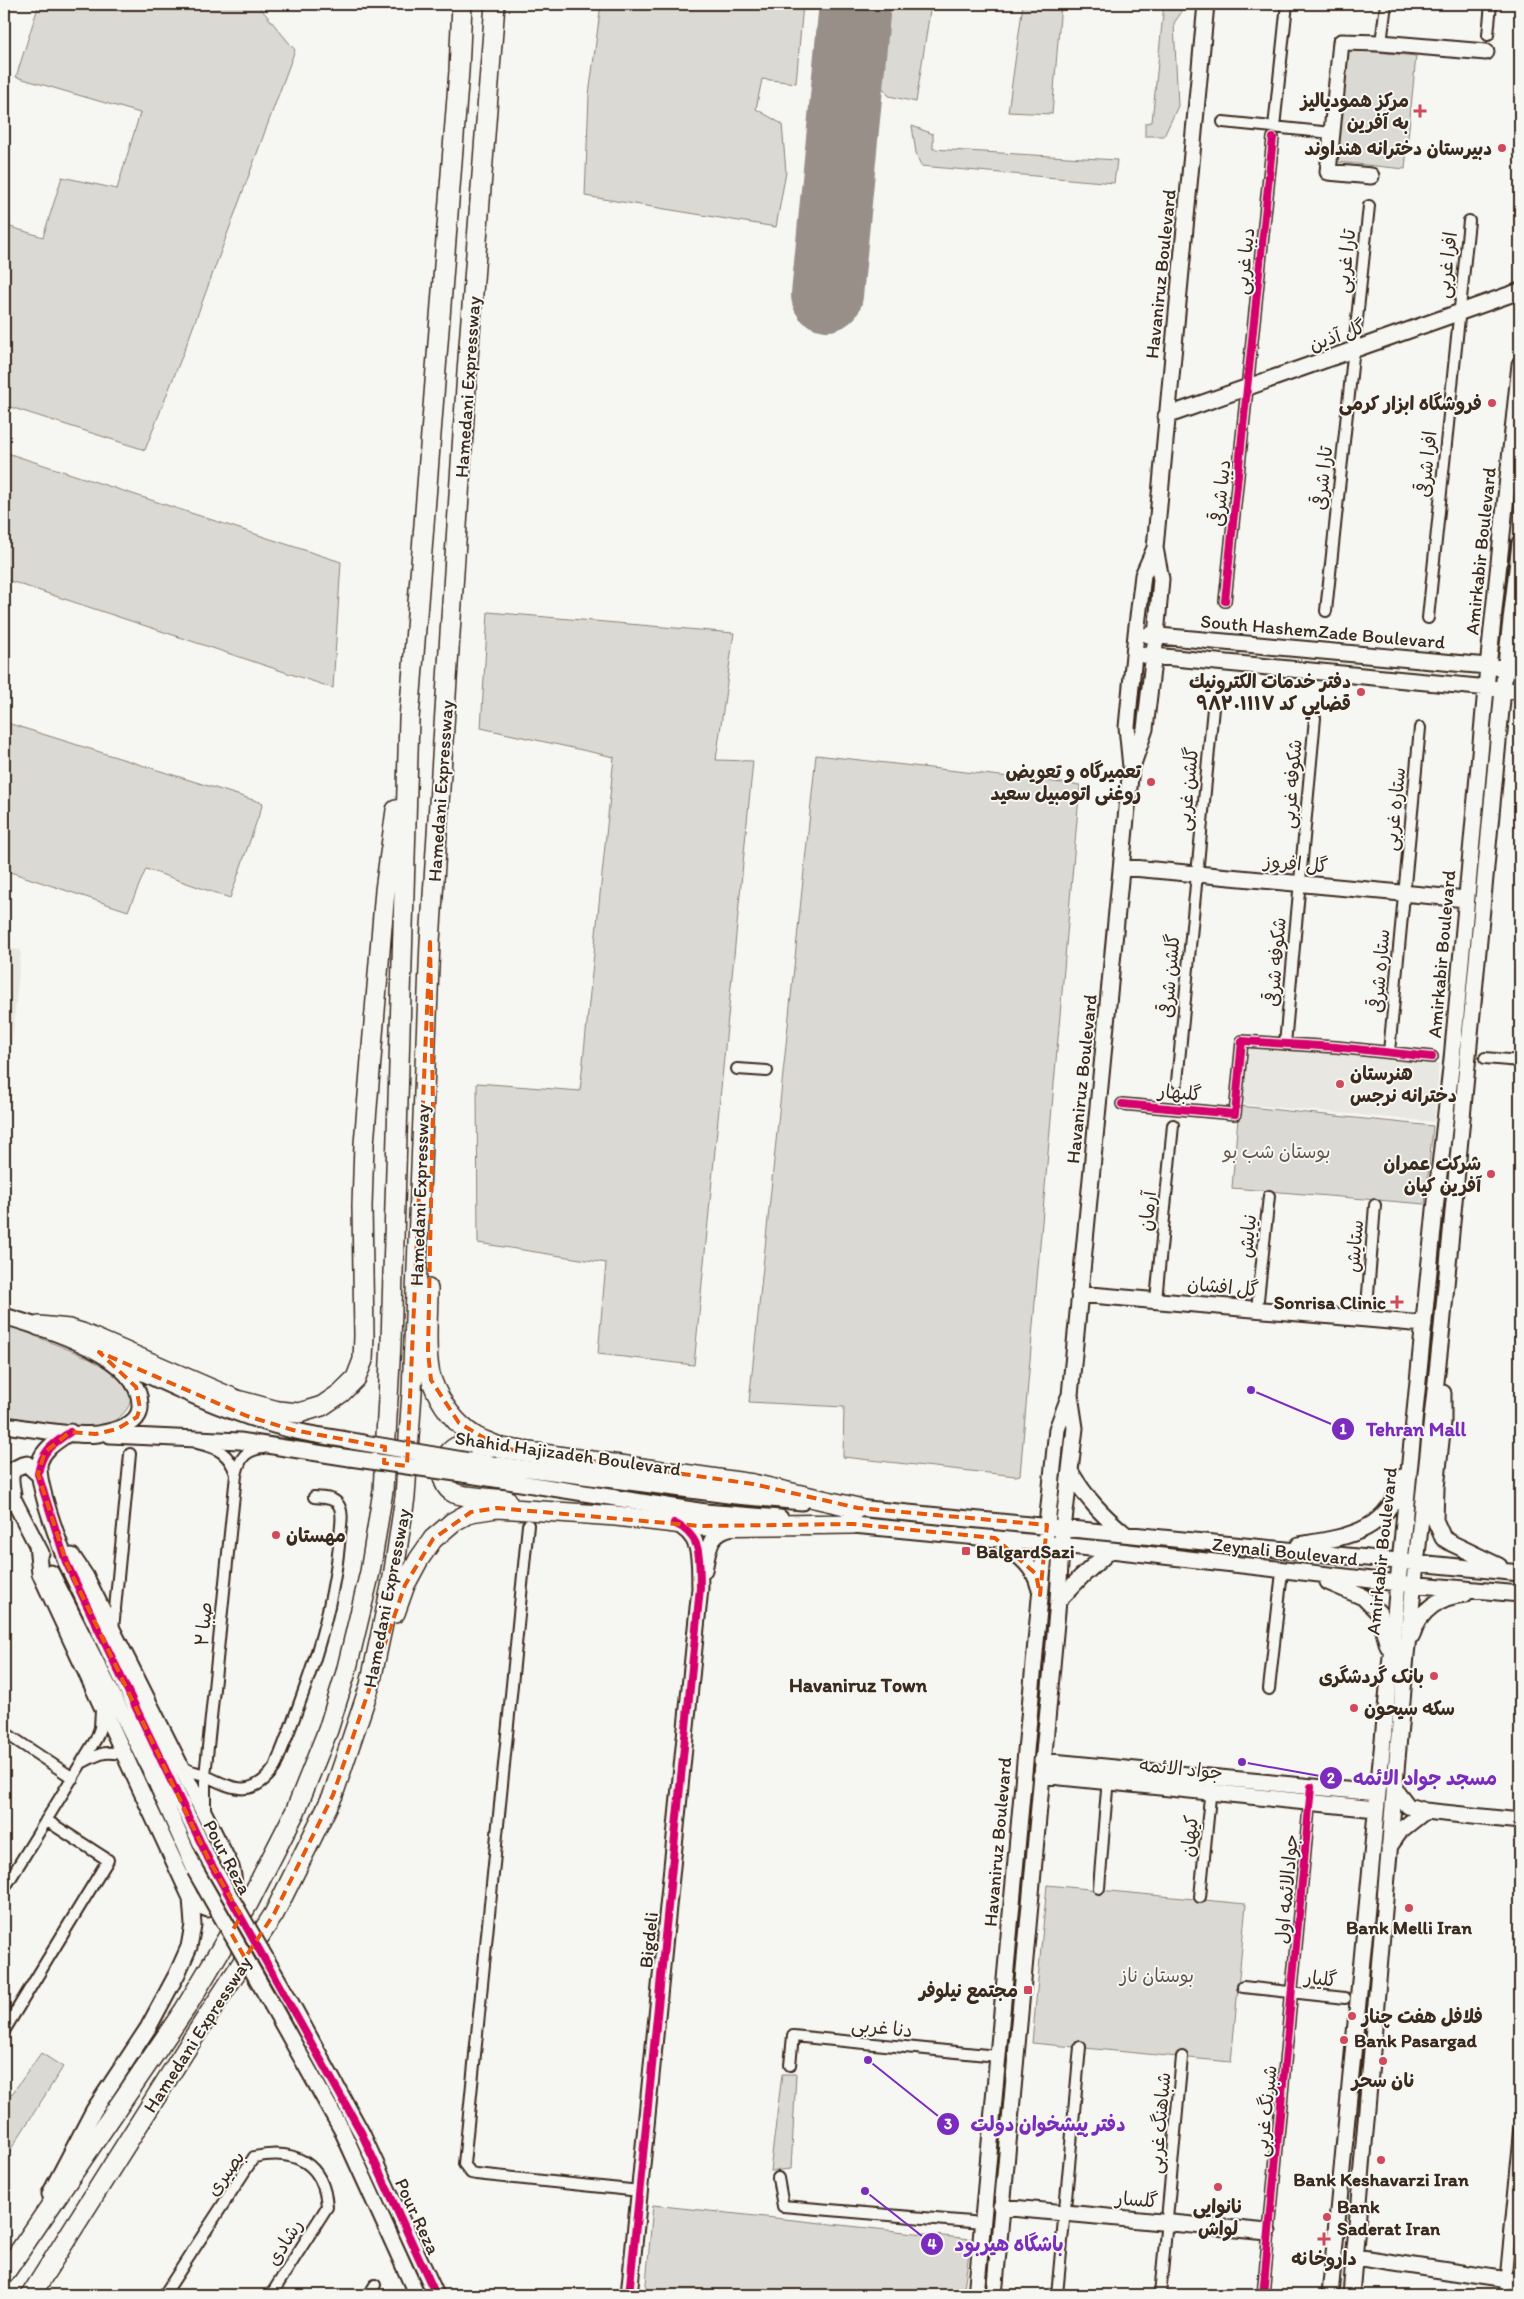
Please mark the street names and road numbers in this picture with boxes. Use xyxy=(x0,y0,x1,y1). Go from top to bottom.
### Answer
street label: Havaniruz Boulevard xyxy=(1140,188,1181,360)
street label: دیبا غربی xyxy=(1230,226,1260,296)
street label: تارا غربی xyxy=(1331,227,1361,294)
street label: افرا غربی xyxy=(1431,231,1463,300)
street label: Hamedani Expressway xyxy=(450,295,485,479)
street label: گل آذین xyxy=(1306,315,1368,356)
street label: افرا شرقی xyxy=(1411,430,1441,498)
street label: تارا شرقی xyxy=(1307,444,1337,511)
street label: دیبا شرقی xyxy=(1205,458,1235,528)
street label: Amirkabir Boulevard xyxy=(1460,465,1501,636)
street label: South HashemZade Boulevard xyxy=(1200,609,1447,654)
street label: Hamedani Expressway xyxy=(423,699,458,883)
street label: شکوفه غربی xyxy=(1276,738,1308,830)
street label: گلشن غربی xyxy=(1172,746,1204,832)
street label: ستاره غربی xyxy=(1379,766,1411,852)
street label: گل افروز xyxy=(1261,849,1329,878)
street label: Amirkabir Boulevard xyxy=(1423,868,1460,1039)
street label: شکوفه شرقی xyxy=(1259,916,1291,1008)
street label: ستاره شرقی xyxy=(1363,928,1395,1014)
street label: گلشن شرقی xyxy=(1153,933,1185,1019)
street label: Havaniruz Boulevard xyxy=(1061,993,1102,1165)
street label: گلبهار xyxy=(1155,1079,1202,1106)
street label: Hamedani Expressway xyxy=(405,1104,434,1286)
street label: آرمان xyxy=(1134,1189,1161,1232)
street label: نیایش xyxy=(1234,1213,1261,1259)
street label: ستایش xyxy=(1341,1219,1368,1273)
street label: گل افشان xyxy=(1186,1272,1260,1301)
street label: Shahid Hajizadeh Boulevard xyxy=(454,1426,682,1481)
street label: Amirkabir Boulevard xyxy=(1361,1465,1402,1636)
street label: Hamedani Expressway xyxy=(358,1506,415,1690)
street label: Zeynali Boulevard xyxy=(1211,1532,1359,1571)
street label: صبا ۲ xyxy=(190,1601,217,1647)
street label: جواد الائمه xyxy=(1138,1753,1224,1784)
street label: Havaniruz Boulevard xyxy=(979,1756,1016,1928)
street label: کیهان xyxy=(1176,1814,1203,1858)
street label: Pour Reza xyxy=(198,1816,257,1899)
street label: جوادالائمه اول xyxy=(1270,1833,1303,1945)
street label: Bigdeli xyxy=(634,1911,663,1969)
street label: Hamedani Expressway xyxy=(138,1952,257,2117)
street label: گلیار xyxy=(1302,1965,1338,1992)
street label: دنا غربی xyxy=(850,2013,914,2043)
street label: شبرنگ غربی xyxy=(1249,2064,1283,2158)
street label: شباهنگ غربی xyxy=(1144,2071,1176,2175)
street label: بصیری xyxy=(201,2146,250,2200)
street label: Pour Reza xyxy=(390,2174,445,2258)
street label: گلسار xyxy=(1113,2186,1159,2213)
street label: رشادی xyxy=(261,2215,308,2270)

